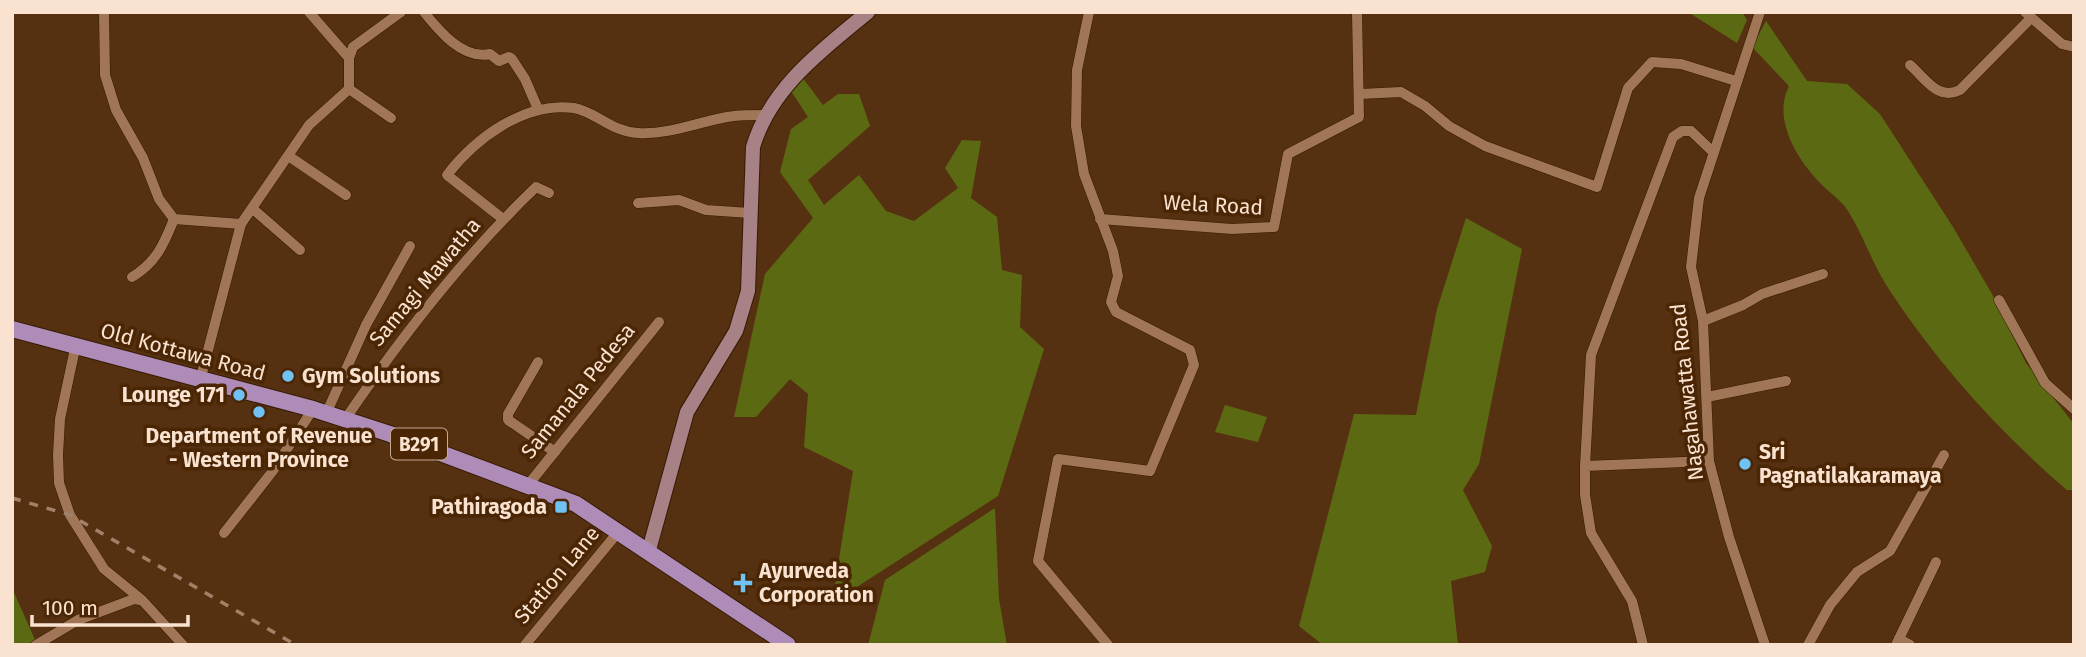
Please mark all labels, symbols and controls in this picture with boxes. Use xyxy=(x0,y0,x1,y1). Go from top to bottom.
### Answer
street label: Wela Road xyxy=(1162,189,1264,221)
street label: Samagi Mawatha xyxy=(364,212,486,352)
street label: Nagahawatta Road xyxy=(1665,302,1709,482)
street label: Old Kottawa Road xyxy=(98,317,268,387)
street label: Samanala Pedesa xyxy=(515,318,641,464)
place label: Gym Solutions xyxy=(302,363,440,389)
marker: Gym Solutions xyxy=(280,368,296,384)
place label: Lounge 171 xyxy=(122,382,225,408)
marker: Lounge 171 xyxy=(231,387,247,403)
marker: Department of Revenue - Western Province xyxy=(251,404,267,420)
place label: Department of Revenue - Western Province xyxy=(146,423,373,473)
road number: B291 xyxy=(391,428,447,460)
place label: Sri Pagnatilakaramaya xyxy=(1759,439,1942,489)
marker: Sri Pagnatilakaramaya xyxy=(1737,456,1753,472)
place label: Pathiragoda xyxy=(431,494,547,520)
marker: Pathiragoda xyxy=(553,499,569,515)
street label: Station Lane xyxy=(509,521,605,629)
place label: Ayurveda Corporation xyxy=(758,558,874,608)
marker: Ayurveda Corporation xyxy=(733,573,753,593)
scale bar xyxy=(32,584,187,628)
text: 100 m xyxy=(42,595,98,621)

